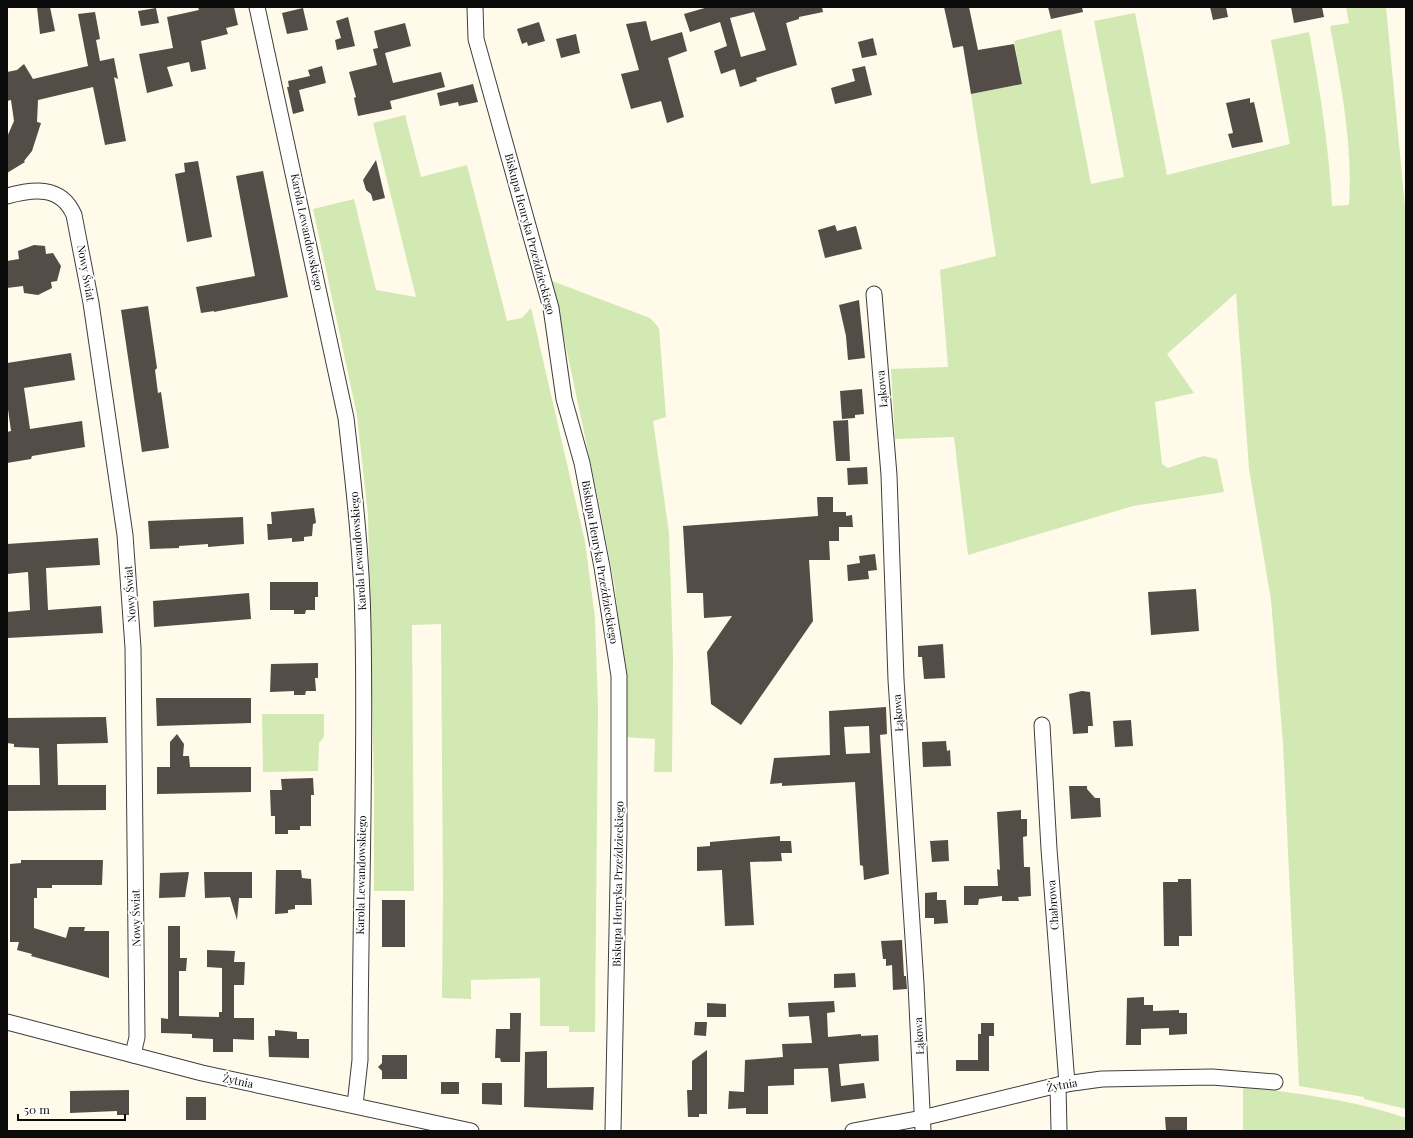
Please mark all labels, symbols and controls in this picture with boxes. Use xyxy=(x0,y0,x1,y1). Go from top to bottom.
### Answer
street label: Biskupa Henryka Przeździeckiego xyxy=(502,152,559,316)
street label: Karola Lewandowskiego xyxy=(288,172,327,292)
street label: Nowy Świat xyxy=(74,244,99,302)
street label: Łąkowa xyxy=(872,369,891,408)
street label: Biskupa Henryka Przeździeckiego xyxy=(579,479,622,645)
street label: Karola Lewandowskiego xyxy=(346,491,369,611)
street label: Nowy Świat xyxy=(120,565,139,623)
street label: Łąkowa xyxy=(889,693,906,732)
street label: Biskupa Henryka Przeździeckiego xyxy=(609,801,626,967)
street label: Karola Lewandowskiego xyxy=(352,815,369,935)
street label: Chabrowa xyxy=(1043,879,1062,931)
street label: Nowy Świat xyxy=(128,889,143,947)
street label: Łąkowa xyxy=(910,1016,927,1055)
street label: Żytnia xyxy=(221,1070,255,1091)
street label: Żytnia xyxy=(1045,1074,1079,1095)
scale bar xyxy=(18,1096,125,1122)
text: 50 m xyxy=(24,1101,50,1117)

